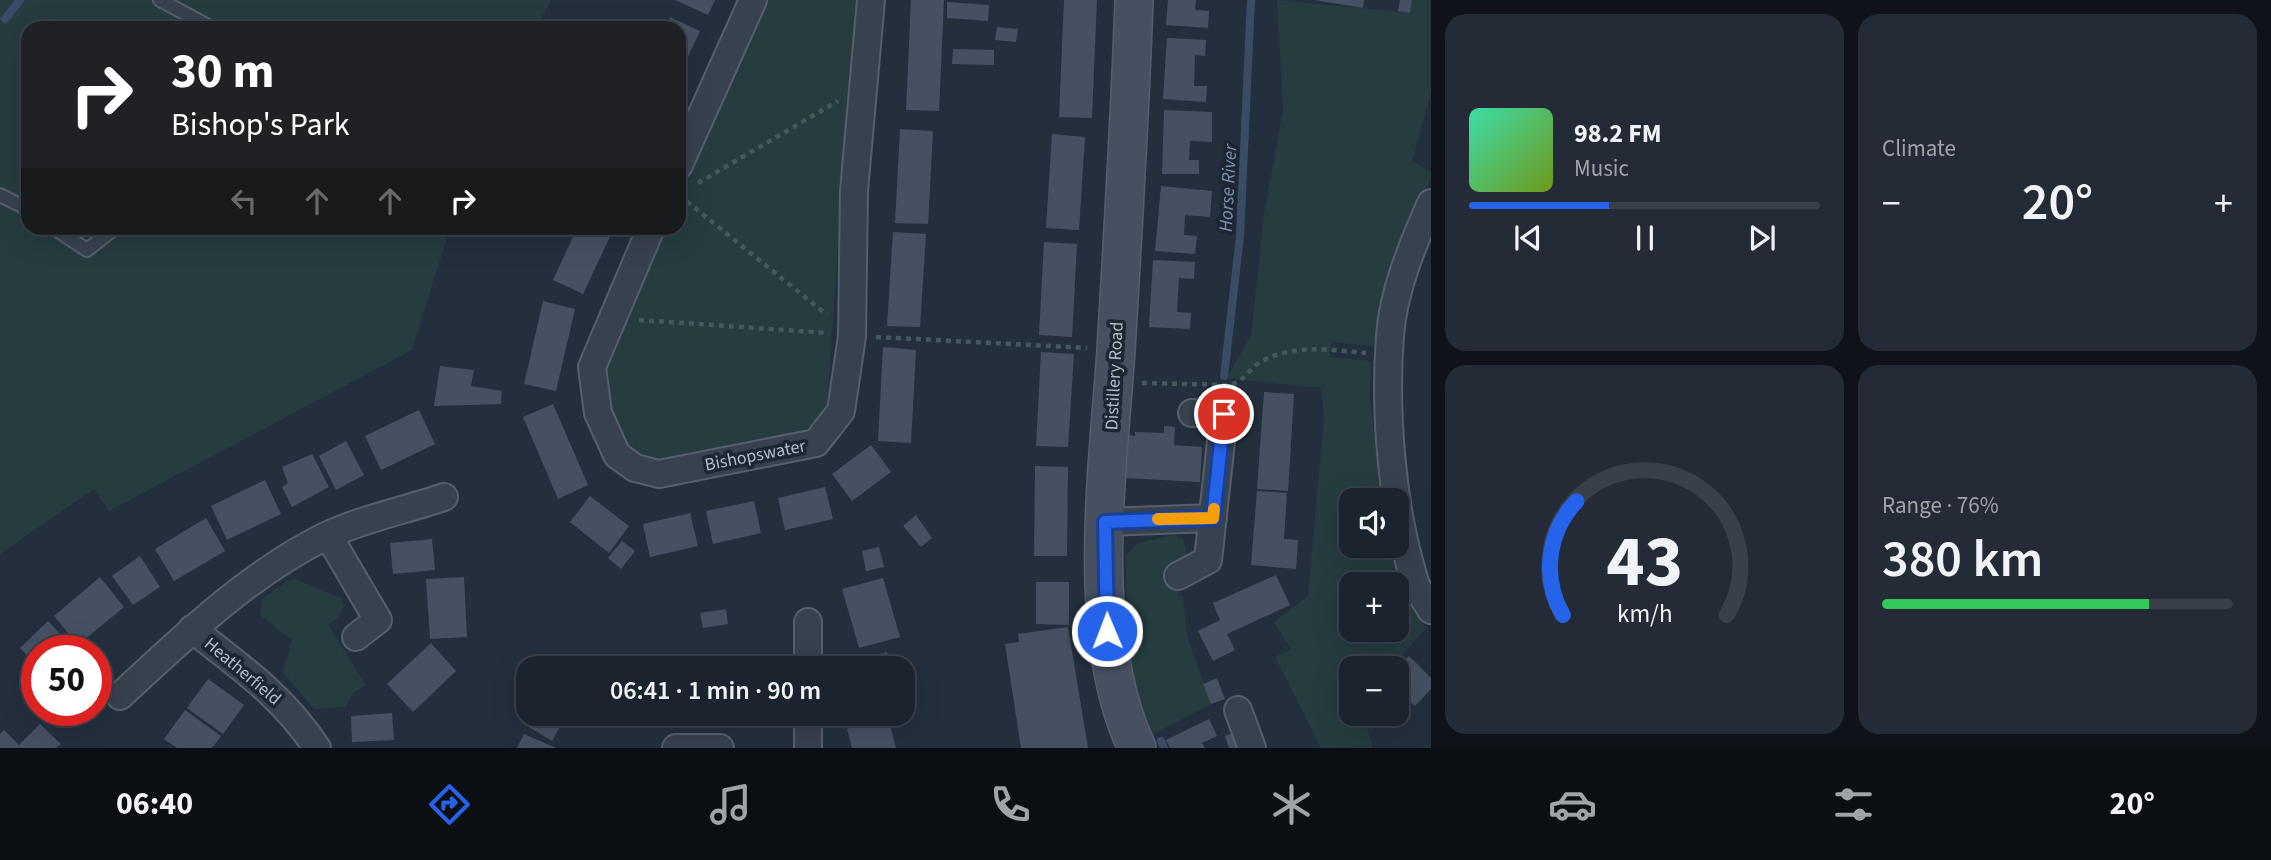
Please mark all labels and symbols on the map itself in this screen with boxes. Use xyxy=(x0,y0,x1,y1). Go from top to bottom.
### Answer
water label: Horse River xyxy=(1213,142,1244,233)
street label: Distillery Road xyxy=(1099,321,1130,431)
pin xyxy=(1194,384,1254,444)
street label: Bishopswater xyxy=(703,433,808,478)
position arrow xyxy=(1070,594,1144,668)
street label: Heatherfield xyxy=(199,632,287,711)
speed limit sign: 50 xyxy=(21,635,112,726)

